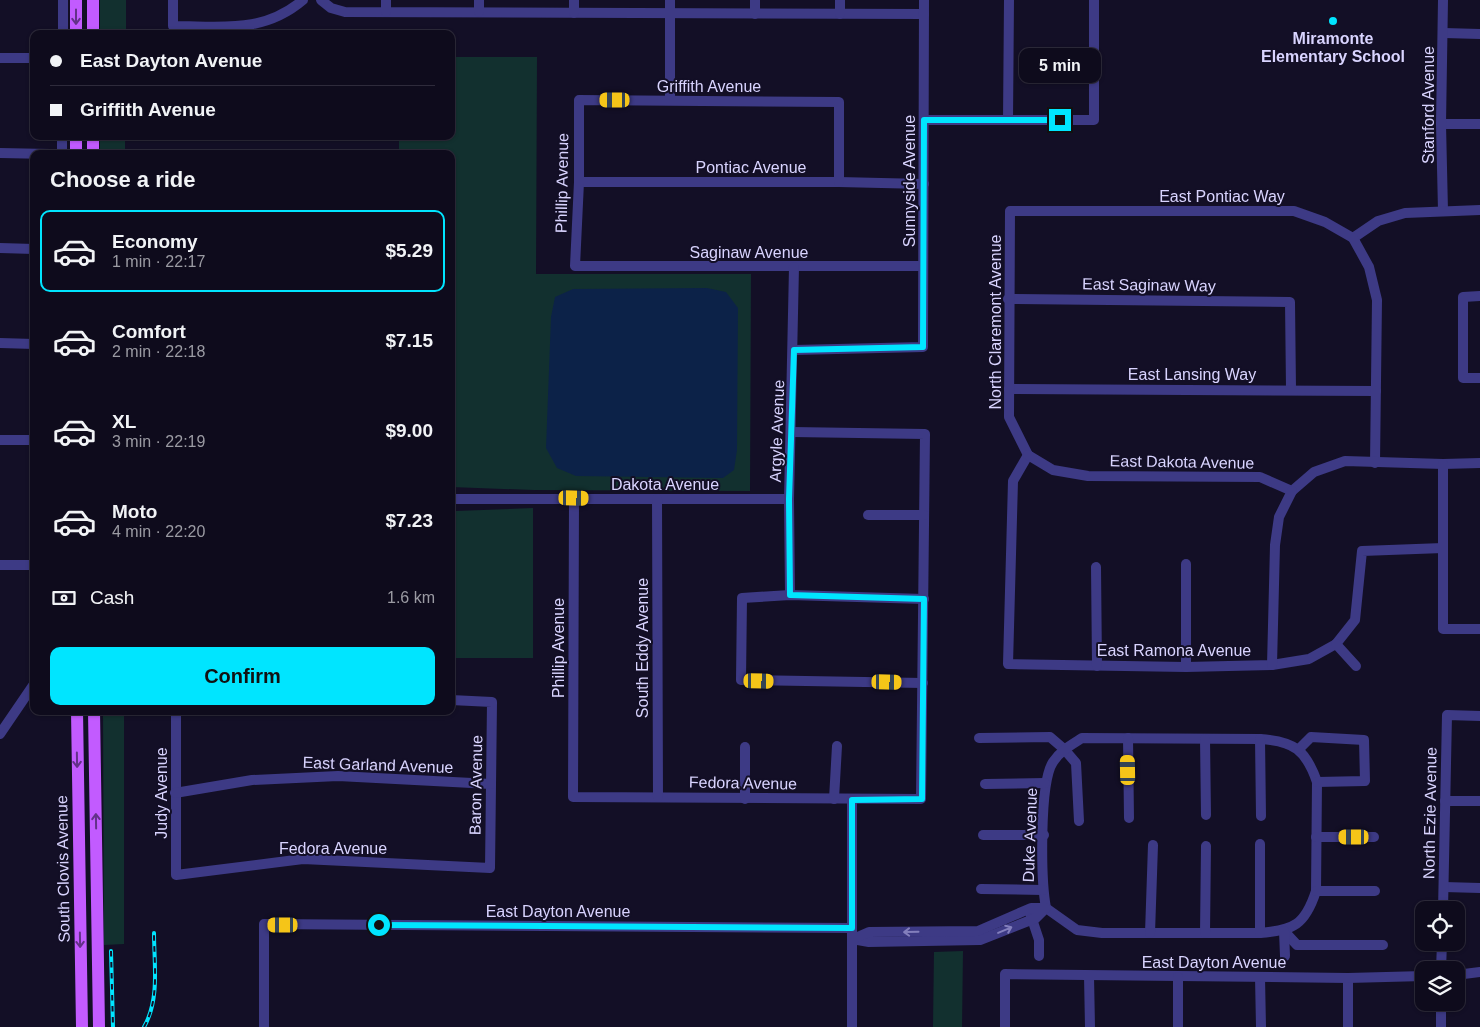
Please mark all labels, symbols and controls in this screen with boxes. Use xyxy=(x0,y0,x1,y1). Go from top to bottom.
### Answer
one-way arrow xyxy=(71,8,81,25)
marker: Miramonte Elementary School xyxy=(1327,15,1339,27)
place label: Miramonte Elementary School xyxy=(1261,30,1405,65)
street label: Stanford Avenue xyxy=(1420,46,1437,164)
callout: 5 min xyxy=(1019,48,1101,82)
text: East Dayton Avenue xyxy=(80,50,262,71)
text: 5 min xyxy=(1039,57,1081,74)
street label: Griffith Avenue xyxy=(657,78,761,95)
car xyxy=(600,93,630,108)
text: Griffith Avenue xyxy=(80,99,216,120)
route end xyxy=(1049,109,1071,131)
street label: Sunnyside Avenue xyxy=(901,115,918,247)
street label: Phillip Avenue xyxy=(553,133,571,233)
street label: Pontiac Avenue xyxy=(696,159,807,176)
text: Choose a ride xyxy=(50,167,195,192)
street label: East Pontiac Way xyxy=(1159,188,1285,205)
icon: car xyxy=(52,229,97,274)
text: Economy xyxy=(112,231,198,252)
street label: North Claremont Avenue xyxy=(987,234,1004,409)
text: $5.29 xyxy=(385,240,433,261)
street label: Saginaw Avenue xyxy=(690,244,809,261)
text: 1 min · 22:17 xyxy=(112,253,205,270)
street label: East Saginaw Way xyxy=(1082,275,1216,295)
icon: car xyxy=(52,319,97,364)
text: Comfort xyxy=(112,321,186,342)
text: $7.15 xyxy=(385,330,433,351)
text: 2 min · 22:18 xyxy=(112,343,205,360)
street label: East Lansing Way xyxy=(1128,366,1256,383)
street label: Argyle Avenue xyxy=(767,379,787,483)
icon: car xyxy=(52,409,97,454)
text: XL xyxy=(112,411,136,432)
text: $9.00 xyxy=(385,420,433,441)
text: 3 min · 22:19 xyxy=(112,433,205,450)
street label: East Dakota Avenue xyxy=(1110,452,1255,472)
street label: Dakota Avenue xyxy=(611,476,719,493)
car xyxy=(558,490,589,506)
icon: car xyxy=(52,499,97,544)
text: Moto xyxy=(112,501,157,522)
text: $7.23 xyxy=(385,510,433,531)
text: 4 min · 22:20 xyxy=(112,523,205,540)
street label: South Eddy Avenue xyxy=(634,578,651,718)
icon: cash xyxy=(50,584,78,612)
text: Cash xyxy=(90,587,134,608)
text: 1.6 km xyxy=(387,589,435,606)
street label: Phillip Avenue xyxy=(550,598,567,698)
street label: East Ramona Avenue xyxy=(1097,642,1251,659)
button: Confirm xyxy=(50,647,435,705)
car xyxy=(743,673,774,689)
car xyxy=(871,674,902,690)
street label: Baron Avenue xyxy=(467,735,485,835)
street label: Judy Avenue xyxy=(153,747,170,839)
street label: North Ezie Avenue xyxy=(1420,747,1440,879)
one-way arrow xyxy=(73,752,82,768)
street label: East Garland Avenue xyxy=(302,754,454,776)
car xyxy=(1120,755,1135,785)
street label: Fedora Avenue xyxy=(689,774,797,792)
street label: Duke Avenue xyxy=(1020,787,1040,883)
street label: South Clovis Avenue xyxy=(53,795,73,943)
one-way arrow xyxy=(91,813,101,830)
car xyxy=(1339,830,1369,845)
street label: Fedora Avenue xyxy=(279,840,387,857)
map controls xyxy=(1415,901,1465,1011)
button: locate xyxy=(1415,901,1465,951)
street label: East Dayton Avenue xyxy=(486,903,630,920)
route start xyxy=(368,914,390,936)
car xyxy=(268,918,298,933)
one-way arrow xyxy=(997,925,1012,935)
one-way arrow xyxy=(903,927,920,937)
one-way arrow xyxy=(75,932,85,948)
street label: East Dayton Avenue xyxy=(1142,954,1286,971)
button: layers xyxy=(1415,961,1465,1011)

